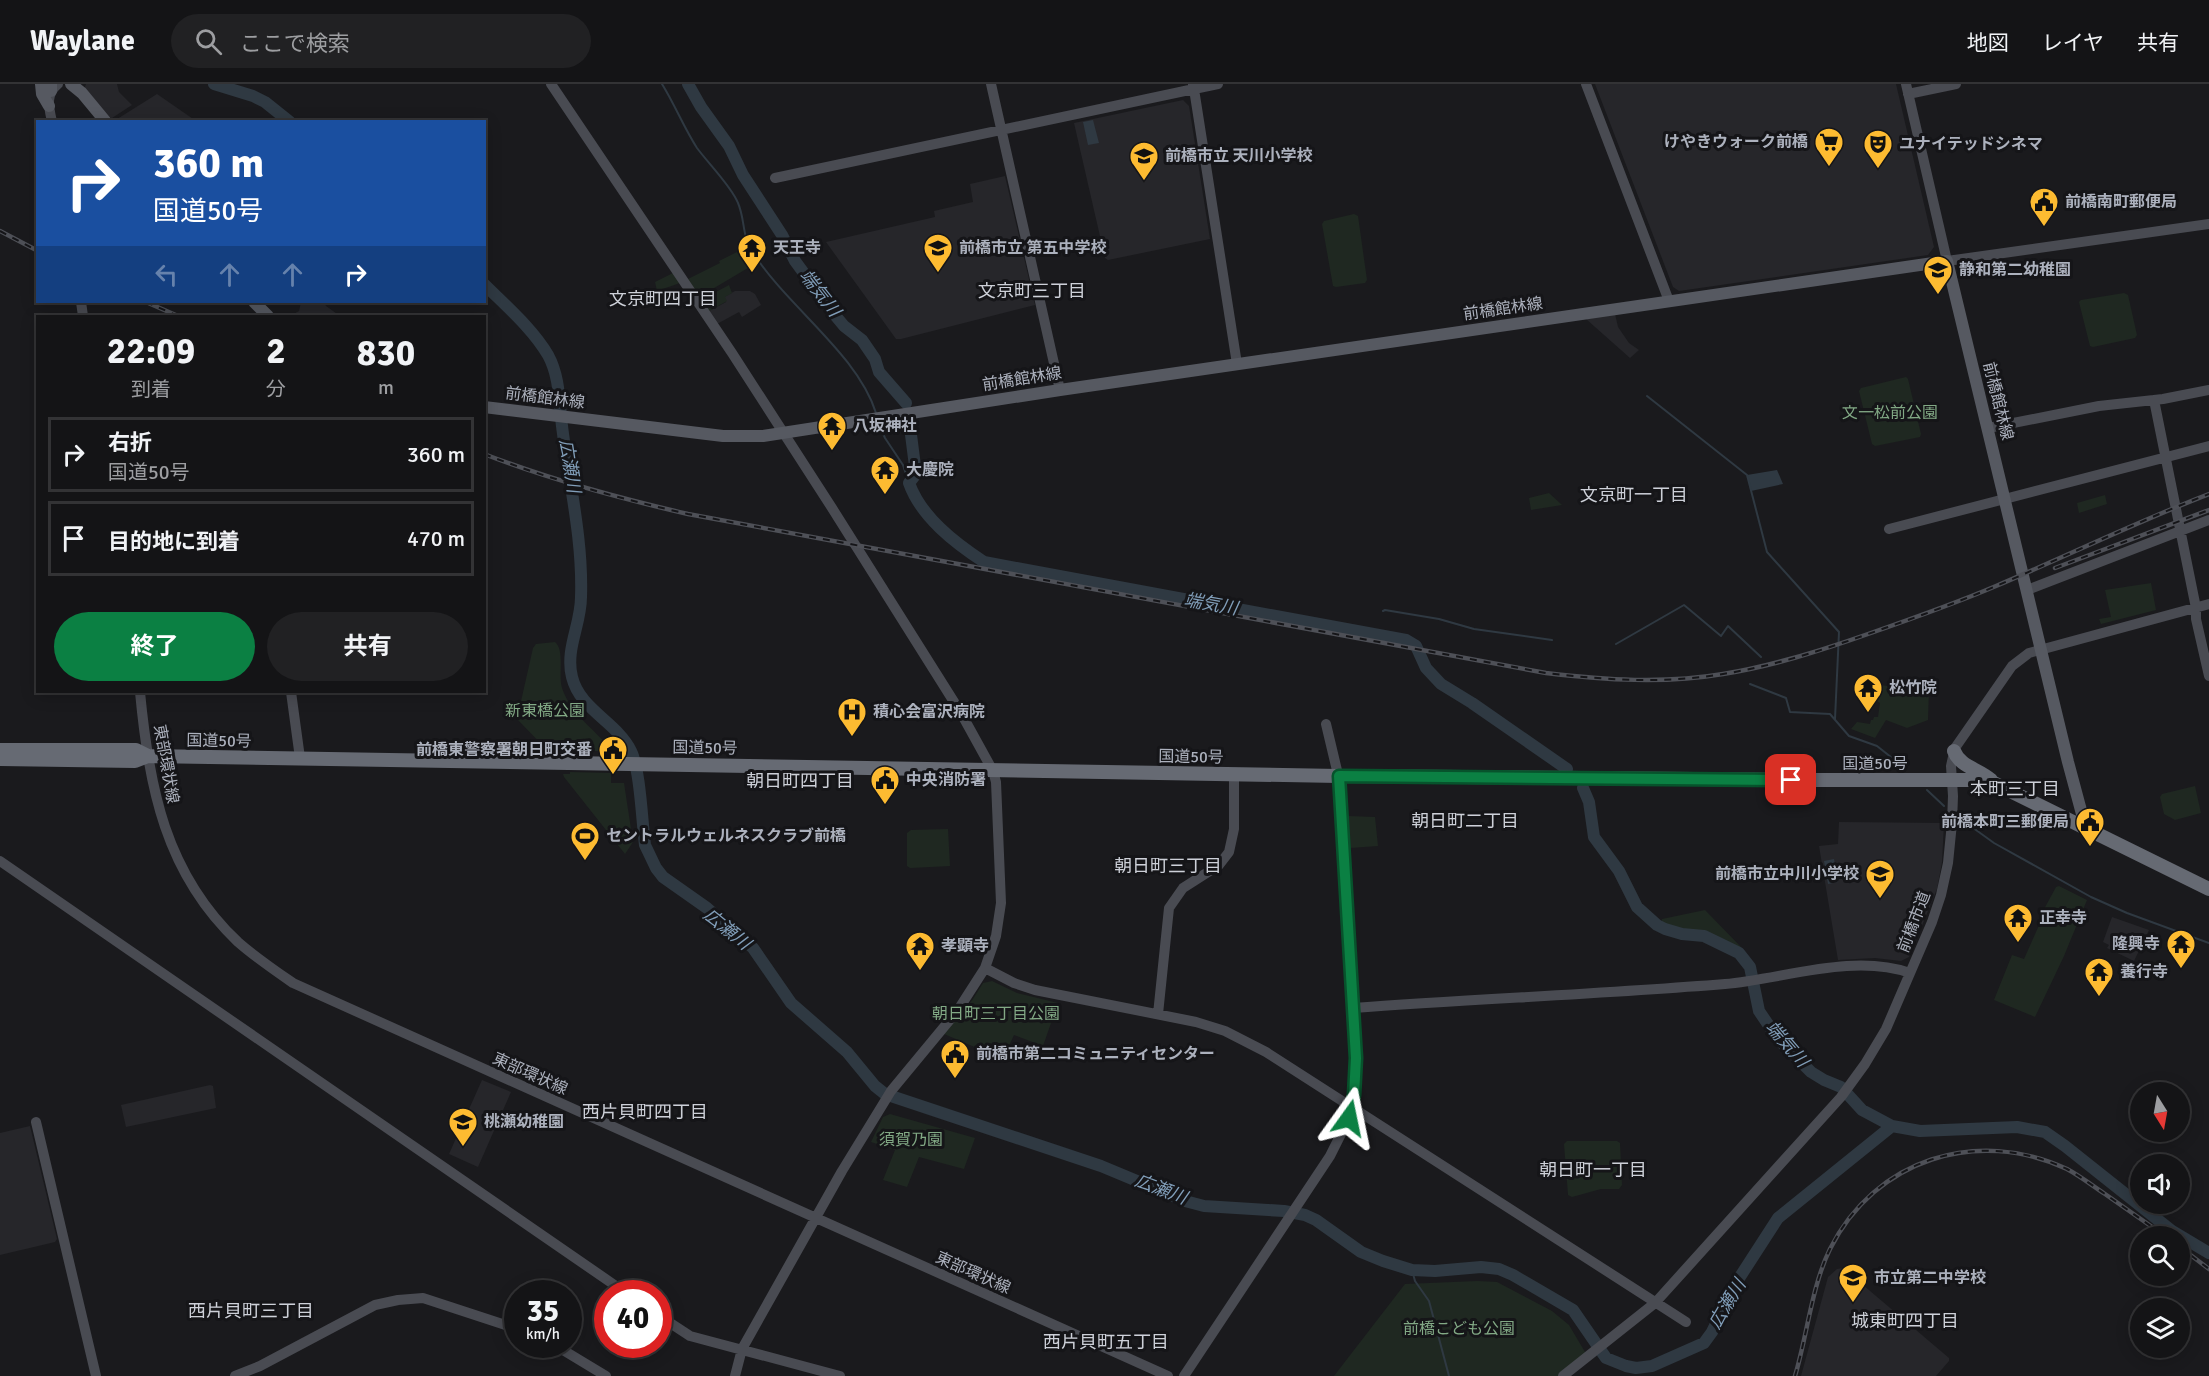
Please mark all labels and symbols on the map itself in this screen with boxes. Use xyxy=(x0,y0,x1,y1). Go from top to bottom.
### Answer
supermarket icon: けやきウォーク前橋 xyxy=(1813,126,1845,168)
theatre icon: ユナイテッドシネマ xyxy=(1862,128,1894,170)
place label: けやきウォーク前橋 xyxy=(1664,132,1808,152)
place label: ユナイテッドシネマ xyxy=(1899,134,2043,154)
school or university icon: 前橋市立 天川小学校 xyxy=(1128,140,1160,182)
place label: 前橋市立 天川小学校 xyxy=(1165,146,1313,166)
public building icon: 前橋南町郵便局 xyxy=(2028,186,2060,228)
place label: 前橋南町郵便局 xyxy=(2065,192,2177,212)
temple icon: 天王寺 xyxy=(736,232,768,274)
school or university icon: 前橋市立 第五中学校 xyxy=(922,232,954,274)
place label: 天王寺 xyxy=(773,238,821,258)
place label: 前橋市立 第五中学校 xyxy=(959,238,1107,258)
school or university icon: 静和第二幼稚園 xyxy=(1922,254,1954,296)
place label: 静和第二幼稚園 xyxy=(1959,260,2071,280)
water label: 端気川 xyxy=(795,265,847,323)
district label: 文京町三丁目 xyxy=(978,280,1086,302)
district label: 文京町四丁目 xyxy=(609,288,717,310)
street label: 前橋館林線 xyxy=(1462,294,1544,324)
street label: 前橋館林線 xyxy=(1979,360,2017,442)
street label: 前橋館林線 xyxy=(981,363,1063,395)
street label: 前橋館林線 xyxy=(504,383,586,413)
park label: 文一松前公園 xyxy=(1842,403,1938,423)
temple icon: 八坂神社 xyxy=(816,410,848,452)
place label: 八坂神社 xyxy=(853,416,917,436)
water label: 広瀬川 xyxy=(555,438,585,496)
temple icon: 大慶院 xyxy=(869,454,901,496)
place label: 大慶院 xyxy=(906,460,954,480)
district label: 文京町一丁目 xyxy=(1580,484,1688,506)
water label: 端気川 xyxy=(1183,588,1241,620)
temple icon: 松竹院 xyxy=(1852,672,1884,714)
place label: 松竹院 xyxy=(1889,678,1937,698)
hospital icon: 積心会富沢病院 xyxy=(836,696,868,738)
park label: 新東橋公園 xyxy=(505,701,585,721)
place label: 積心会富沢病院 xyxy=(873,702,985,722)
street label: 東部環状線 xyxy=(149,723,183,805)
street label: 国道50号 xyxy=(186,730,252,752)
public building icon: 前橋東警察署朝日町交番 xyxy=(597,734,629,776)
street label: 国道50号 xyxy=(672,737,738,759)
place label: 前橋東警察署朝日町交番 xyxy=(416,740,592,760)
street label: 国道50号 xyxy=(1158,746,1224,768)
pin xyxy=(1765,754,1816,805)
street label: 国道50号 xyxy=(1842,754,1908,774)
public building icon: 中央消防署 xyxy=(869,764,901,806)
district label: 朝日町四丁目 xyxy=(746,770,854,792)
place label: 中央消防署 xyxy=(906,770,986,790)
district label: 本町三丁目 xyxy=(1970,778,2060,800)
public building icon: 前橋本町三郵便局 xyxy=(2074,806,2106,848)
district label: 朝日町二丁目 xyxy=(1411,810,1519,832)
place label: 前橋本町三郵便局 xyxy=(1941,812,2069,832)
sports icon: セントラルウェルネスクラブ前橋 xyxy=(569,820,601,862)
place label: セントラルウェルネスクラブ前橋 xyxy=(606,826,846,846)
district label: 朝日町三丁目 xyxy=(1114,855,1222,877)
school or university icon: 前橋市立中川小学校 xyxy=(1864,858,1896,900)
place label: 前橋市立中川小学校 xyxy=(1715,864,1859,884)
street label: 前橋市道 xyxy=(1893,889,1935,955)
temple icon: 正幸寺 xyxy=(2002,902,2034,944)
water label: 広瀬川 xyxy=(699,903,756,956)
place label: 正幸寺 xyxy=(2039,908,2087,928)
temple icon: 隆興寺 xyxy=(2165,928,2197,970)
temple icon: 孝顕寺 xyxy=(904,930,936,972)
place label: 隆興寺 xyxy=(2112,934,2160,954)
place label: 孝顕寺 xyxy=(941,936,989,956)
temple icon: 養行寺 xyxy=(2083,956,2115,998)
place label: 養行寺 xyxy=(2120,962,2168,982)
park label: 朝日町三丁目公園 xyxy=(932,1004,1060,1024)
water label: 端気川 xyxy=(1761,1016,1814,1073)
public building icon: 前橋市第二コミュニティセンター xyxy=(939,1038,971,1080)
place label: 前橋市第二コミュニティセンター xyxy=(976,1044,1215,1064)
street label: 東部環状線 xyxy=(489,1049,571,1099)
north arrow xyxy=(2130,1082,2190,1142)
position arrow xyxy=(1317,1086,1381,1150)
district label: 西片貝町四丁目 xyxy=(582,1101,708,1123)
school or university icon: 桃瀬幼稚園 xyxy=(447,1106,479,1148)
place label: 桃瀬幼稚園 xyxy=(484,1112,564,1132)
park label: 須賀乃園 xyxy=(879,1130,943,1150)
district label: 朝日町一丁目 xyxy=(1539,1159,1647,1181)
water label: 広瀬川 xyxy=(1132,1169,1192,1210)
street label: 東部環状線 xyxy=(932,1248,1014,1298)
school or university icon: 市立第二中学校 xyxy=(1837,1262,1869,1304)
place label: 市立第二中学校 xyxy=(1874,1268,1986,1288)
water label: 広瀬川 xyxy=(1704,1273,1751,1333)
speed limit sign: 40 xyxy=(594,1280,672,1358)
district label: 西片貝町三丁目 xyxy=(188,1300,314,1322)
district label: 城東町四丁目 xyxy=(1851,1310,1959,1332)
park label: 前橋こども公園 xyxy=(1403,1319,1515,1339)
district label: 西片貝町五丁目 xyxy=(1043,1331,1169,1353)

